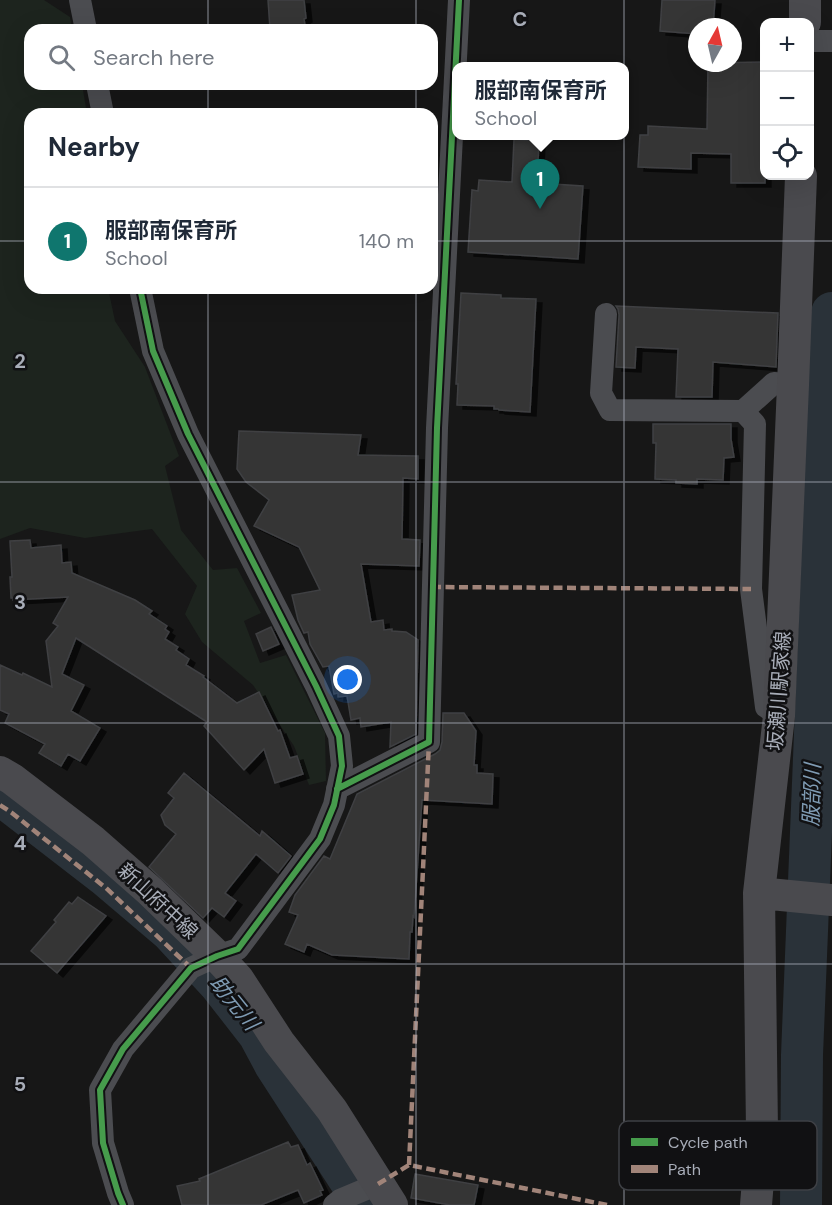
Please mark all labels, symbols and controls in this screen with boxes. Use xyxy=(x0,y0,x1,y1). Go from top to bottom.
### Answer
text: C xyxy=(513,6,527,32)
north arrow xyxy=(688,18,742,72)
map controls xyxy=(760,18,814,180)
button: + xyxy=(760,18,814,72)
search box xyxy=(24,24,438,90)
icon: search xyxy=(45,41,78,74)
text: Search here xyxy=(93,43,214,72)
popup xyxy=(452,62,629,140)
button: − xyxy=(760,72,814,126)
text: 服部南保育所 xyxy=(474,76,607,105)
text: School xyxy=(474,105,537,131)
button: locate xyxy=(760,126,814,180)
text: Nearby xyxy=(48,130,140,164)
pin: 1 xyxy=(520,160,560,209)
text: 服部南保育所 xyxy=(105,216,237,245)
text: 1 xyxy=(64,228,71,254)
text: 140 m xyxy=(359,228,414,254)
text: School xyxy=(105,245,168,271)
text: 2 xyxy=(14,348,26,374)
text: 3 xyxy=(14,589,26,615)
street label: 坂瀬川駅家線 xyxy=(762,630,796,752)
your location xyxy=(333,665,362,694)
water label: 服部川 xyxy=(797,761,827,827)
text: 4 xyxy=(14,830,27,856)
street label: 新山府中線 xyxy=(113,857,203,945)
water label: 助元川 xyxy=(203,970,266,1038)
text: 5 xyxy=(14,1071,26,1097)
legend xyxy=(619,1121,817,1190)
text: Cycle path xyxy=(668,1132,748,1153)
text: Path xyxy=(668,1159,701,1180)

